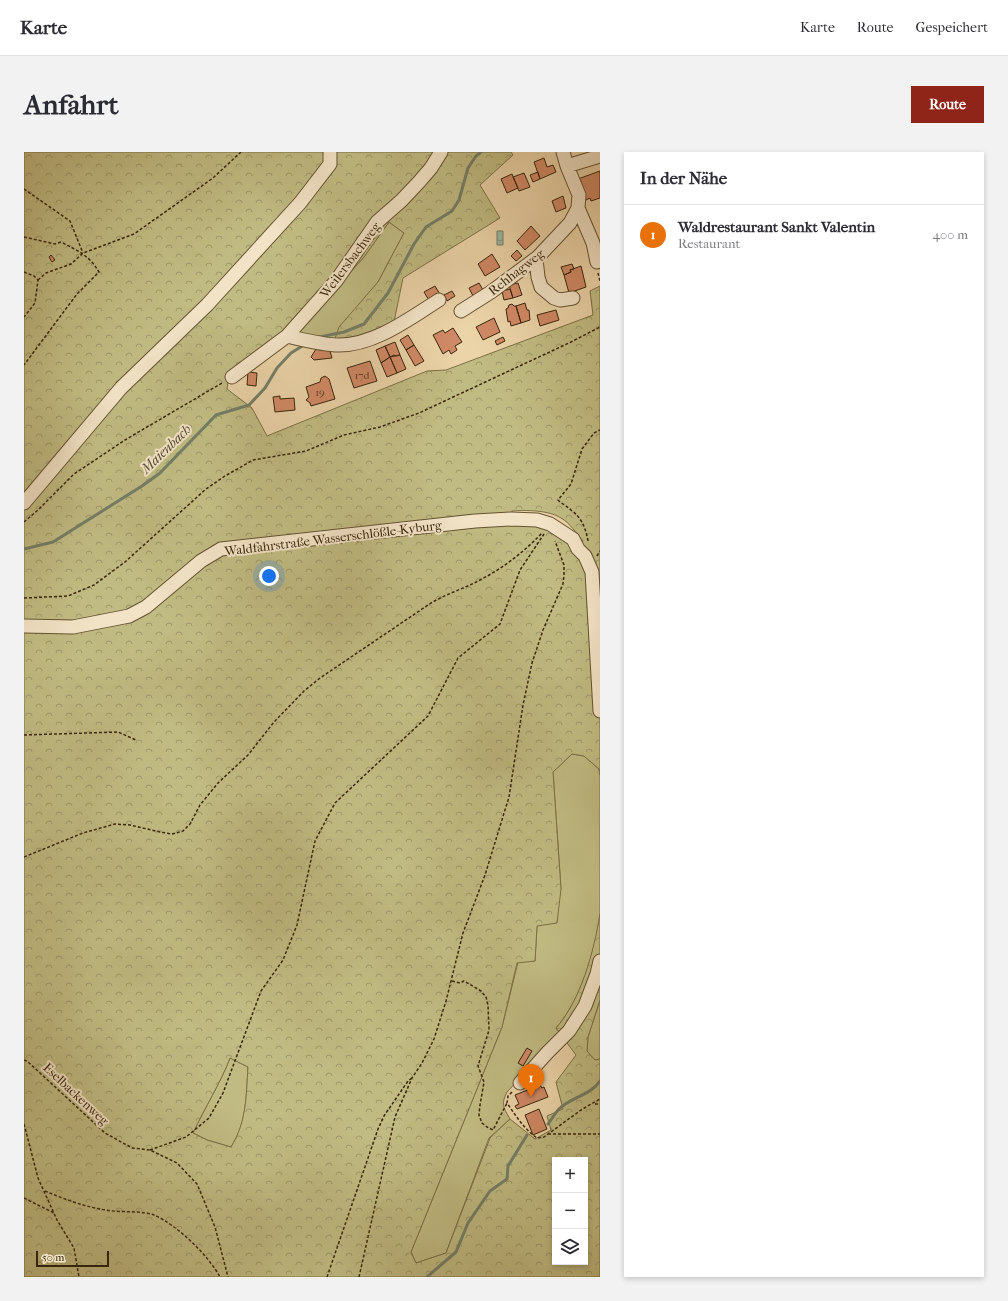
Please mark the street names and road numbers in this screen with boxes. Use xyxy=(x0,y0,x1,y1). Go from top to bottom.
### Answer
street label: Weilersbachweg xyxy=(316,218,384,302)
street label: Rehhagweg xyxy=(485,245,548,298)
street label: Waldfahrstraße Wasserschlößle-Kyburg xyxy=(222,517,444,559)
street label: Eselbackenweg xyxy=(40,1060,113,1129)

